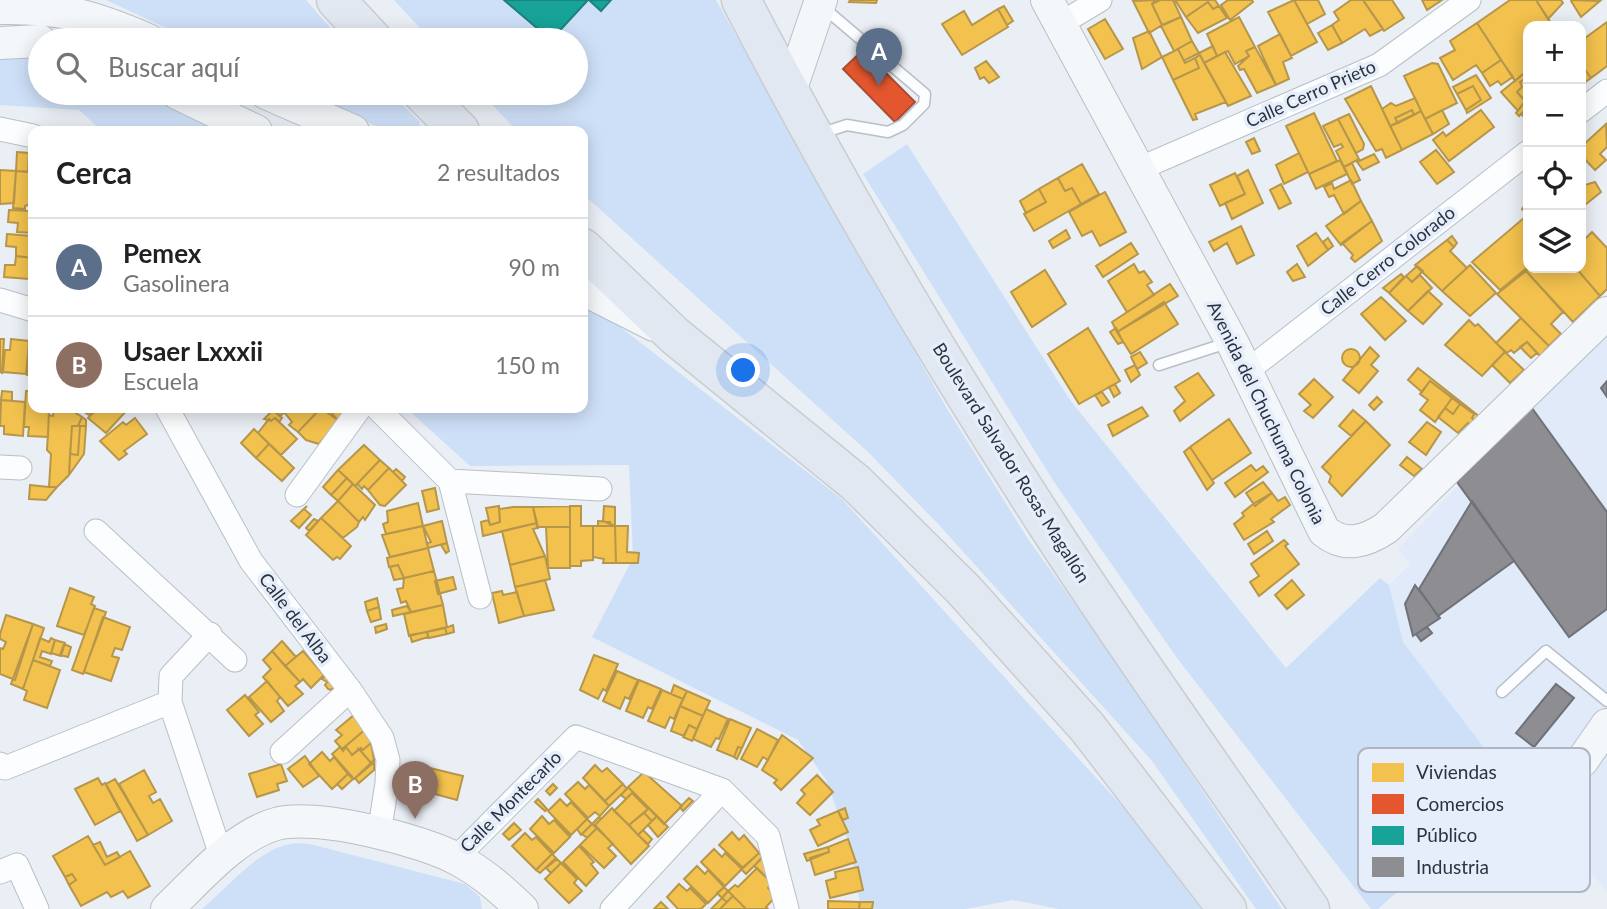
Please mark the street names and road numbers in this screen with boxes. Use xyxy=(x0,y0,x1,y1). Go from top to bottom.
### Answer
street label: Calle Cerro Prieto xyxy=(1242,55,1379,132)
street label: Calle Cerro Colorado xyxy=(1316,201,1459,320)
street label: Avenida del Chuchuma Colonia xyxy=(1203,297,1331,528)
street label: Boulevard Salvador Rosas Magallón xyxy=(929,338,1095,586)
street label: Calle del Alba xyxy=(255,568,337,667)
street label: Calle Montecarlo xyxy=(455,746,566,857)

